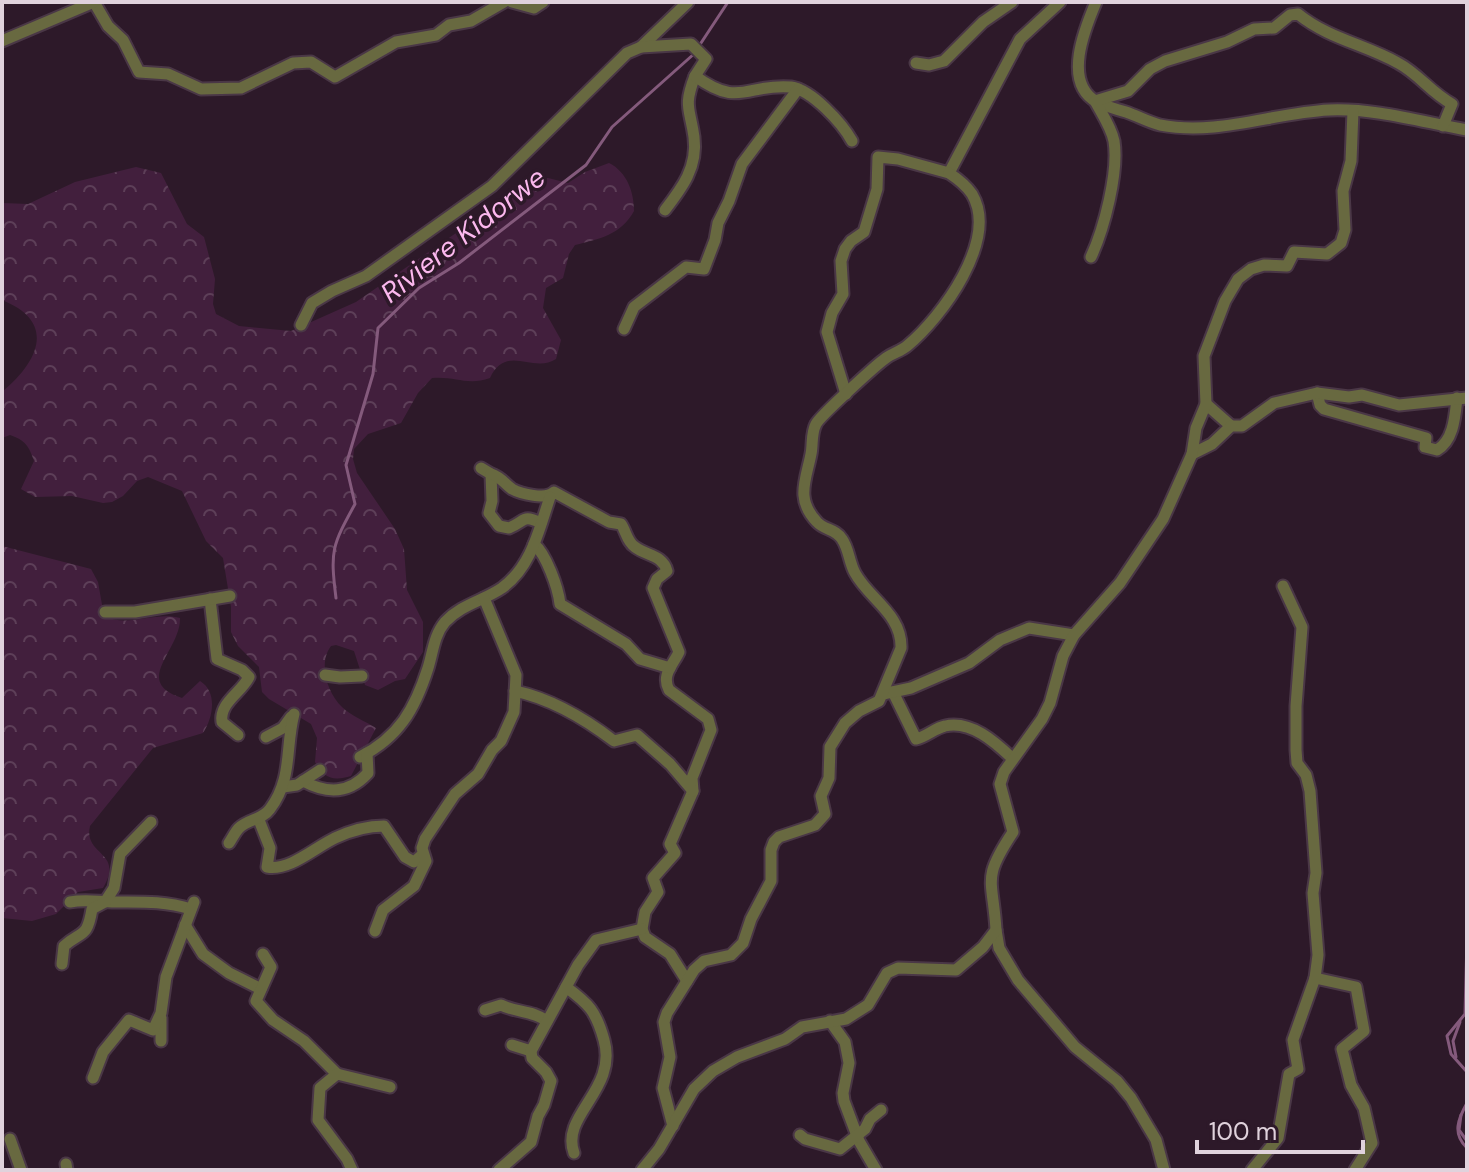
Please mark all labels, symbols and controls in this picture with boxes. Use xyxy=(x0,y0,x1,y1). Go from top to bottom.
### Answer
water label: Riviere Kidorwe xyxy=(373,159,553,311)
scale bar xyxy=(1197,1104,1363,1154)
text: 100 m xyxy=(1209,1116,1277,1147)

